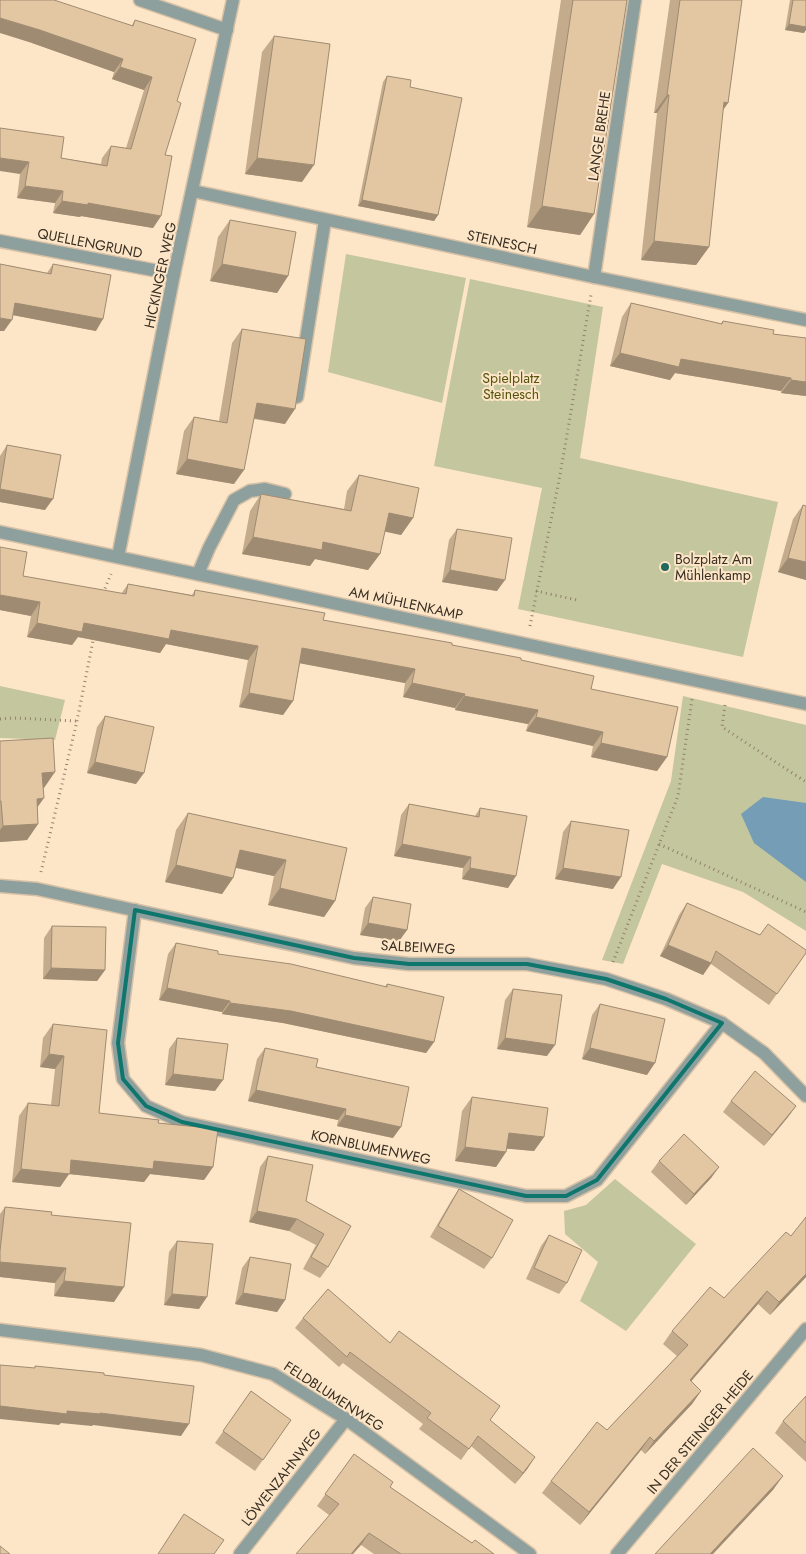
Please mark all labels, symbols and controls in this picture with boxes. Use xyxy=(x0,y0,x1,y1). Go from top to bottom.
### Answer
street label: LANGE BREHE xyxy=(583,90,615,182)
street label: HICKINGER WEG xyxy=(139,220,181,330)
street label: QUELLENGRUND xyxy=(36,223,144,263)
street label: STEINESCH xyxy=(465,225,539,259)
park label: Spielplatz Steinesch xyxy=(482,368,540,404)
place label: Bolzplatz Am Mühlenkamp xyxy=(675,549,752,585)
marker: Bolzplatz Am Mühlenkamp xyxy=(659,561,671,573)
street label: AM MÜHLENKAMP xyxy=(347,581,465,625)
street label: SALBEIWEG xyxy=(380,935,456,959)
street label: KORNBLUMENWEG xyxy=(309,1125,433,1170)
street label: FELDBLUMENWEG xyxy=(280,1356,388,1436)
street label: IN DER STEINIGER HEIDE xyxy=(642,1366,758,1498)
street label: LÖWENZAHNWEG xyxy=(236,1424,326,1530)

